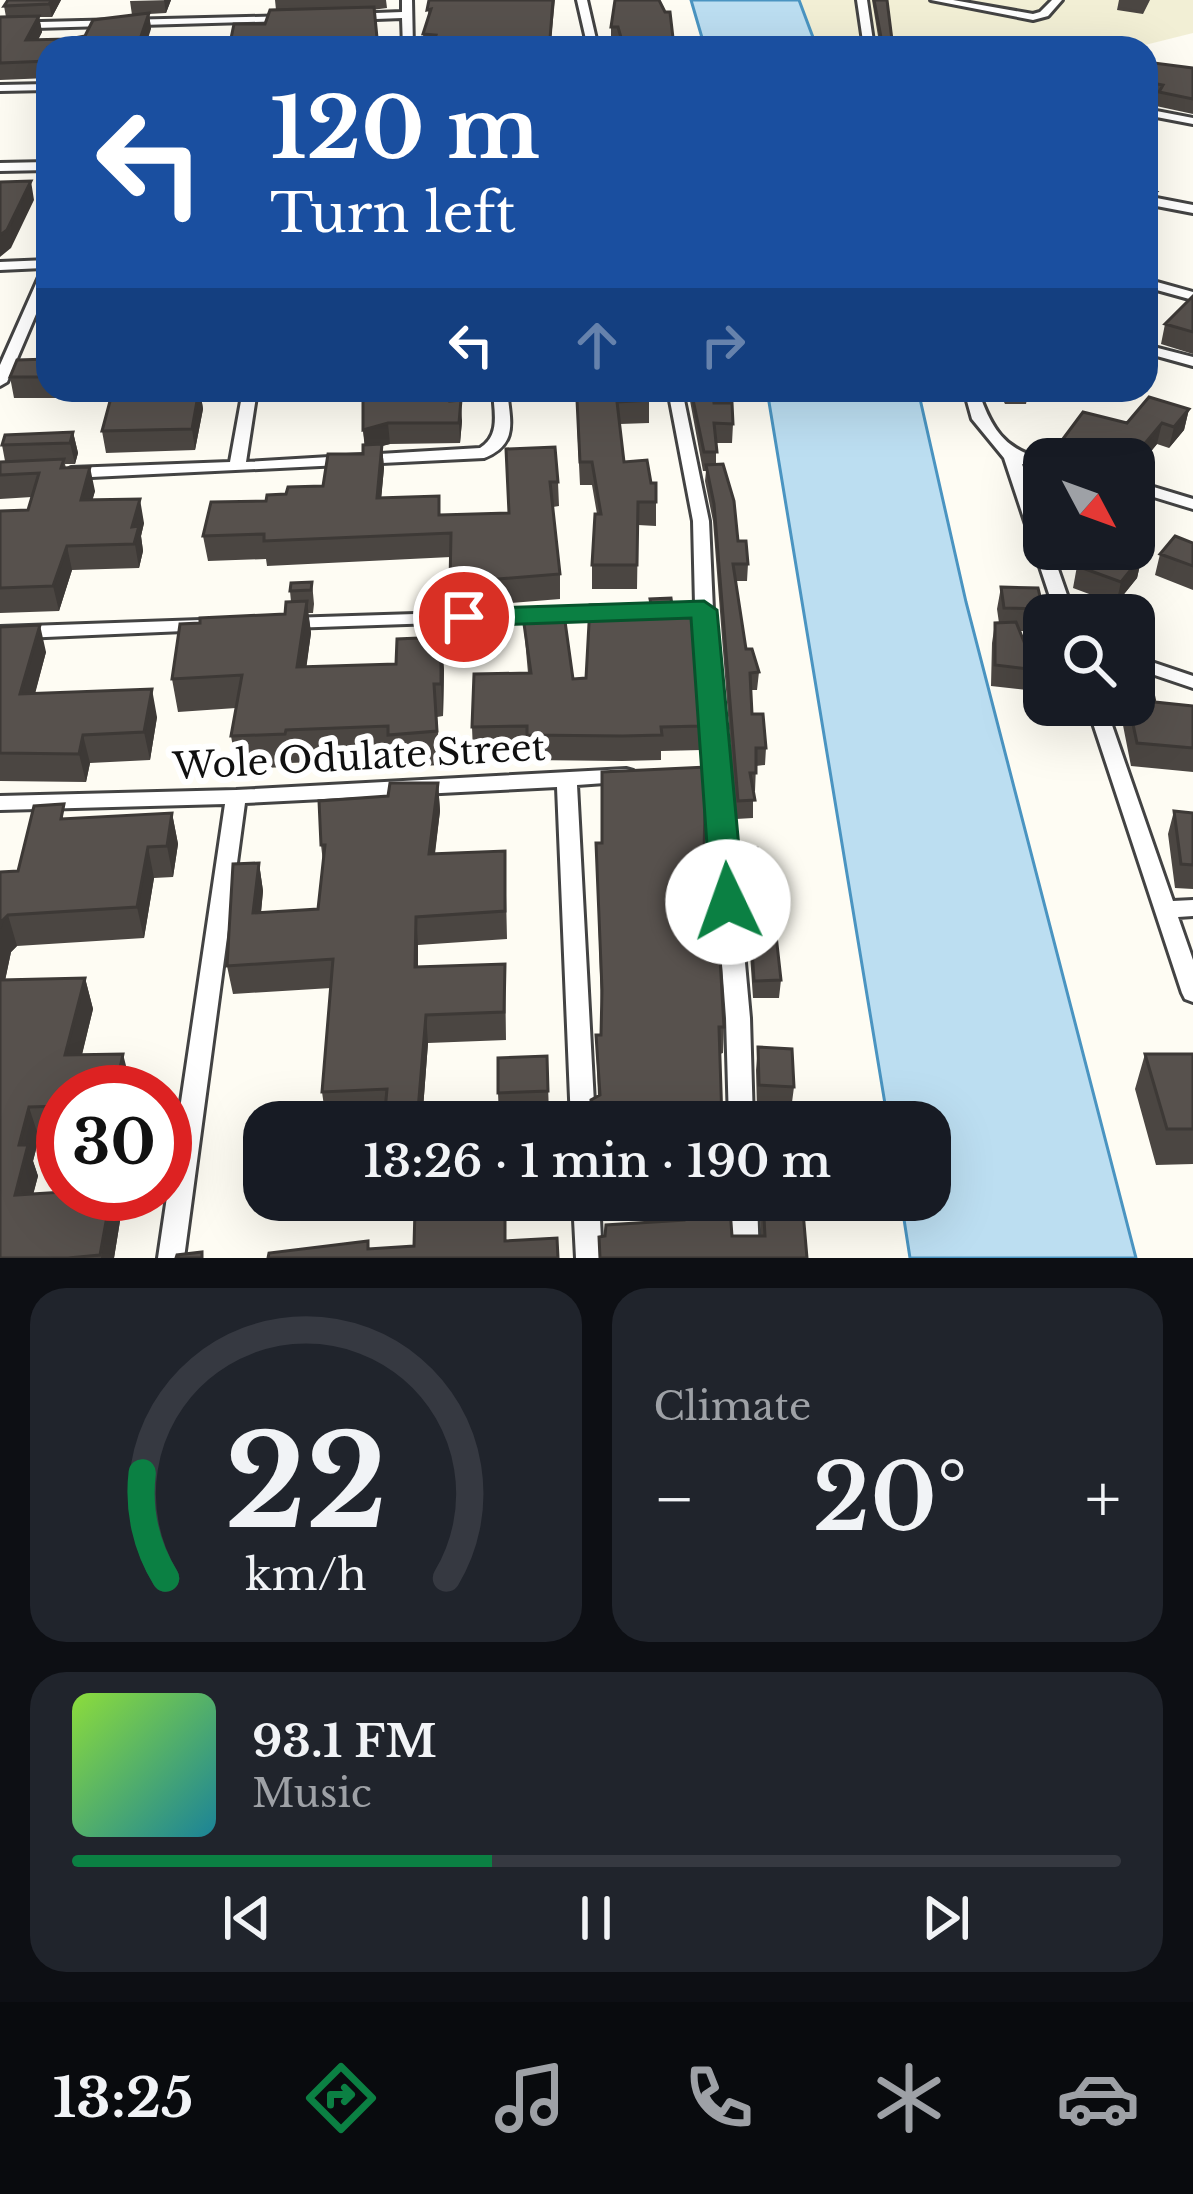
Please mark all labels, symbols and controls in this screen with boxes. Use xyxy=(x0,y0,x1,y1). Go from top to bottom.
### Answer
text: 120 m xyxy=(270,77,540,181)
icon: left xyxy=(72,84,228,240)
text: Turn left xyxy=(270,180,516,247)
icon: left xyxy=(438,312,504,378)
icon: ahead xyxy=(564,312,630,378)
icon: right xyxy=(690,312,756,378)
north arrow xyxy=(1023,438,1155,570)
map controls xyxy=(1023,438,1155,726)
pin xyxy=(413,566,515,668)
icon: arrive xyxy=(431,584,497,650)
button: search xyxy=(1023,594,1155,726)
street label: Wole Odulate Street xyxy=(171,725,547,789)
position arrow xyxy=(665,839,791,965)
speed limit sign: 30 xyxy=(36,1065,192,1221)
text: 13:26 · 1 min · 190 m xyxy=(363,1133,831,1189)
text: Climate xyxy=(654,1382,811,1431)
text: 22 xyxy=(224,1406,387,1561)
text: 20° xyxy=(813,1443,967,1554)
text: − xyxy=(654,1458,695,1540)
text: + xyxy=(1085,1458,1121,1540)
text: km/h xyxy=(245,1548,367,1602)
text: 93.1 FM xyxy=(252,1713,437,1769)
text: Music xyxy=(252,1769,372,1818)
icon: previous xyxy=(214,1885,280,1951)
icon: pause xyxy=(563,1885,629,1951)
icon: next xyxy=(913,1885,979,1951)
icon: directions xyxy=(299,2056,383,2140)
icon: music xyxy=(488,2056,572,2140)
icon: phone xyxy=(677,2056,761,2140)
icon: climate xyxy=(867,2056,951,2140)
icon: car xyxy=(1056,2056,1140,2140)
text: 13:25 xyxy=(53,2065,193,2132)

